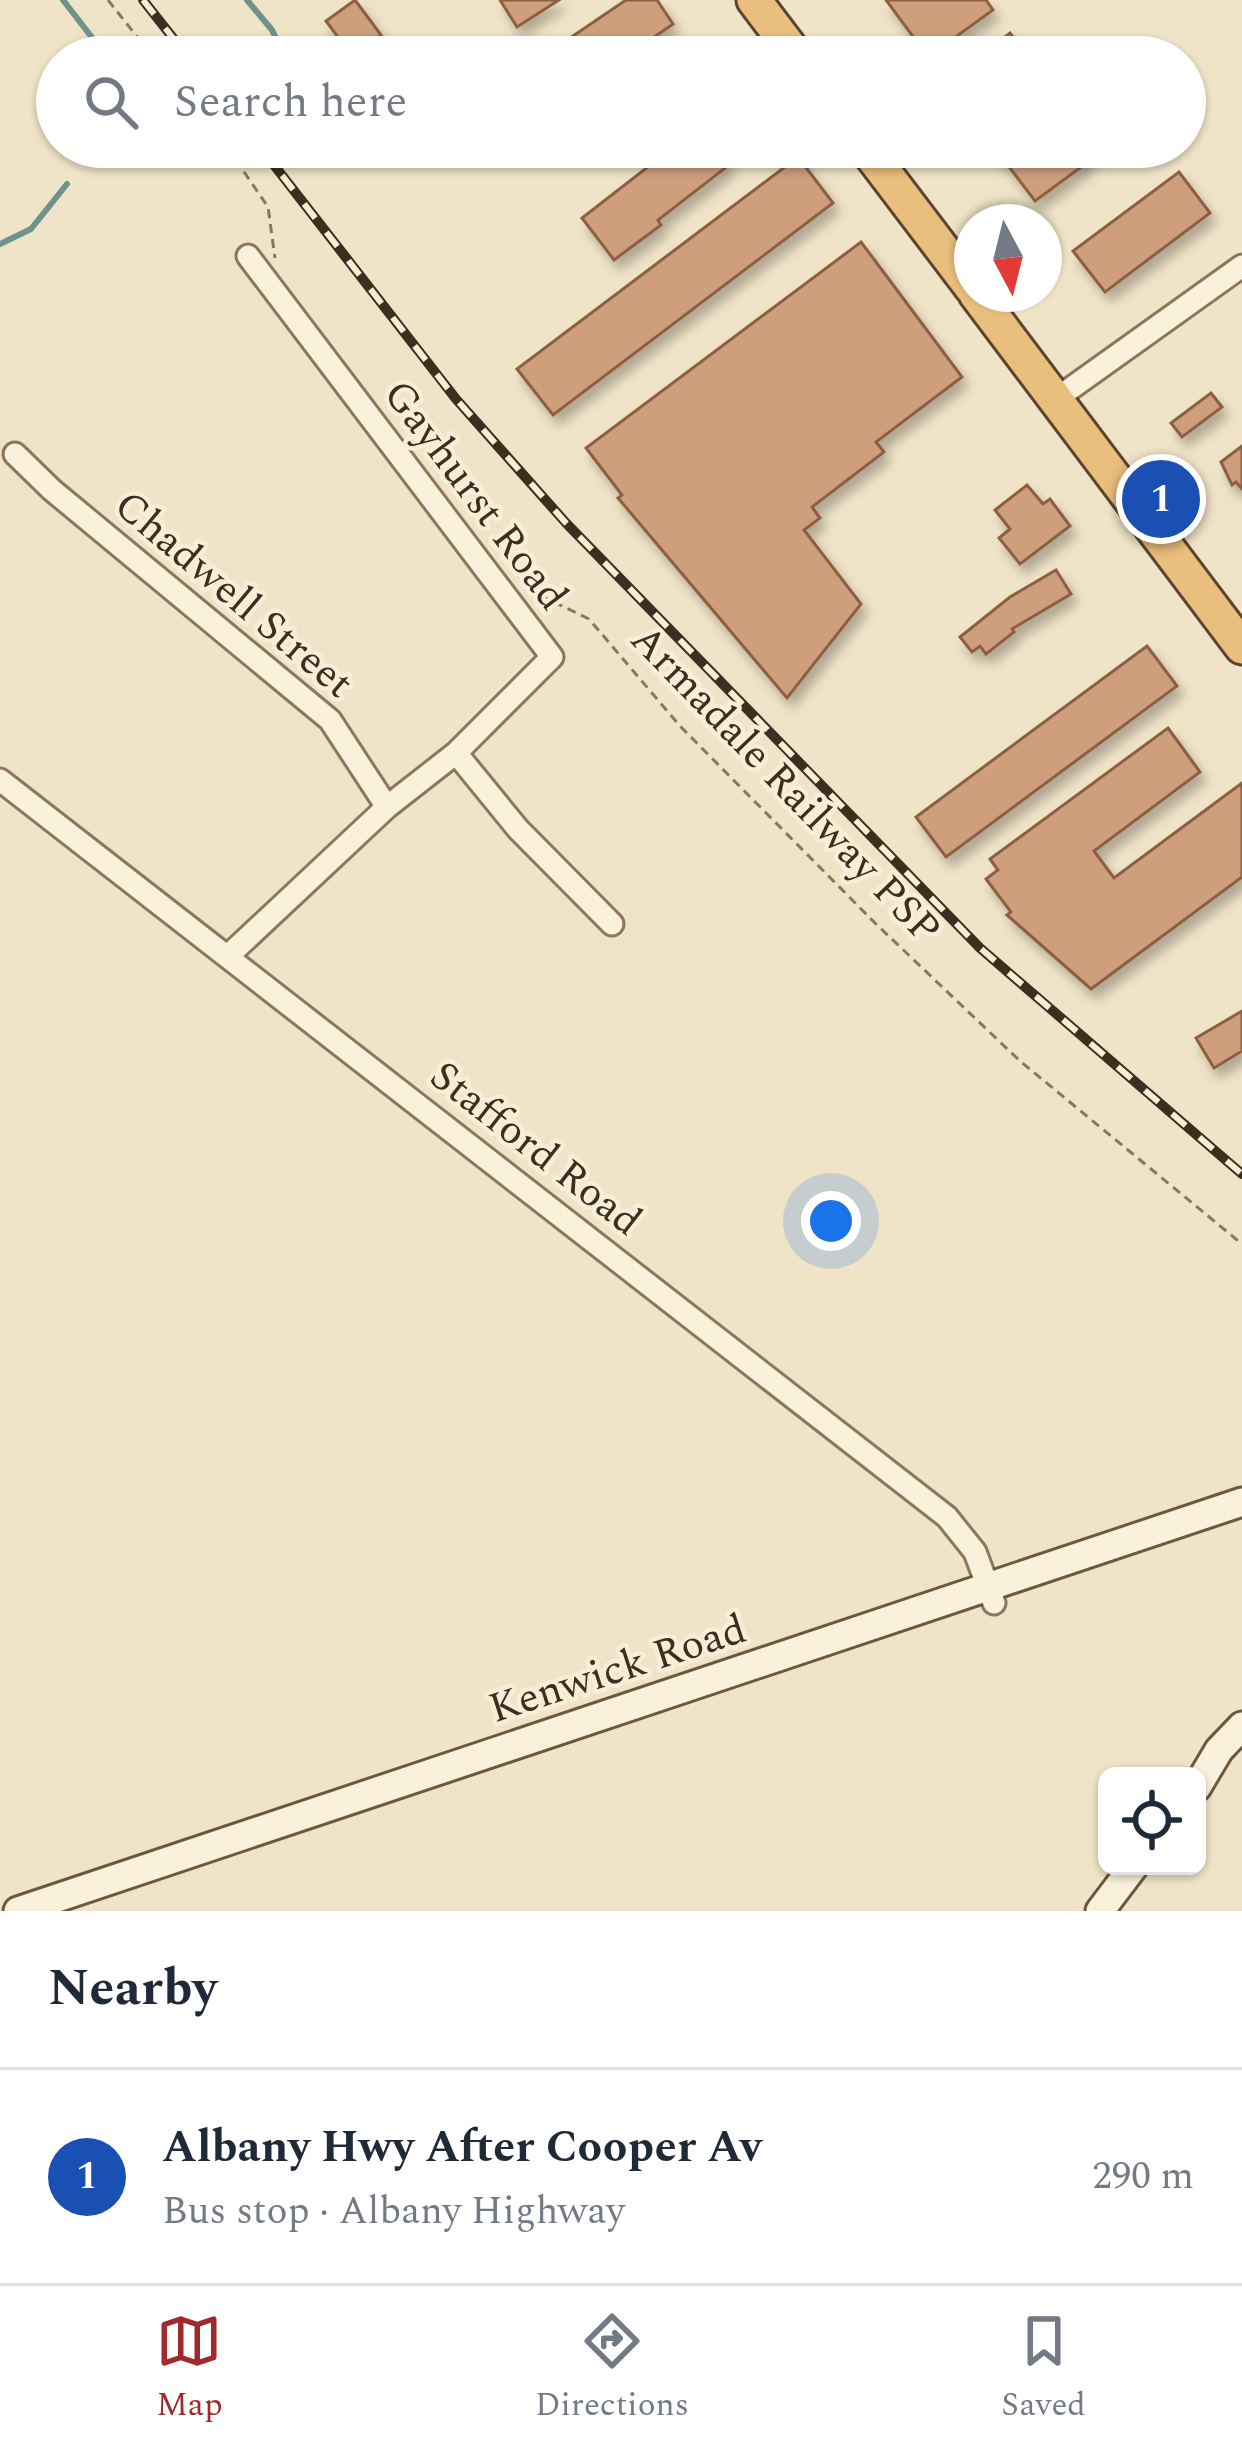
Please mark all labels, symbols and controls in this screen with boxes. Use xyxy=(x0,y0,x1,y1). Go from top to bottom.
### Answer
search box xyxy=(36,36,1206,168)
text: Search here xyxy=(174,68,407,137)
icon: search xyxy=(78,69,144,135)
north arrow xyxy=(954,204,1062,312)
street label: Gayhurst Road xyxy=(367,367,583,624)
pin: 1 xyxy=(1122,454,1200,544)
street label: Chadwell Street xyxy=(100,476,367,714)
street label: Armadale Railway PSP xyxy=(615,610,955,959)
street label: Stafford Road xyxy=(416,1046,655,1252)
your location xyxy=(801,1191,861,1251)
street label: Kenwick Road xyxy=(481,1598,755,1741)
map controls xyxy=(1098,1767,1206,1875)
button: locate xyxy=(1098,1767,1206,1875)
text: Nearby xyxy=(48,1950,217,2028)
text: Albany Hwy After Cooper Av xyxy=(162,2113,762,2182)
text: 1 xyxy=(76,2147,98,2206)
text: 290 m xyxy=(1092,2147,1194,2206)
text: Bus stop · Albany Highway xyxy=(162,2182,625,2241)
tab: Map xyxy=(156,2308,223,2430)
tab: Directions xyxy=(535,2308,689,2430)
tab: Saved xyxy=(1001,2308,1086,2430)

